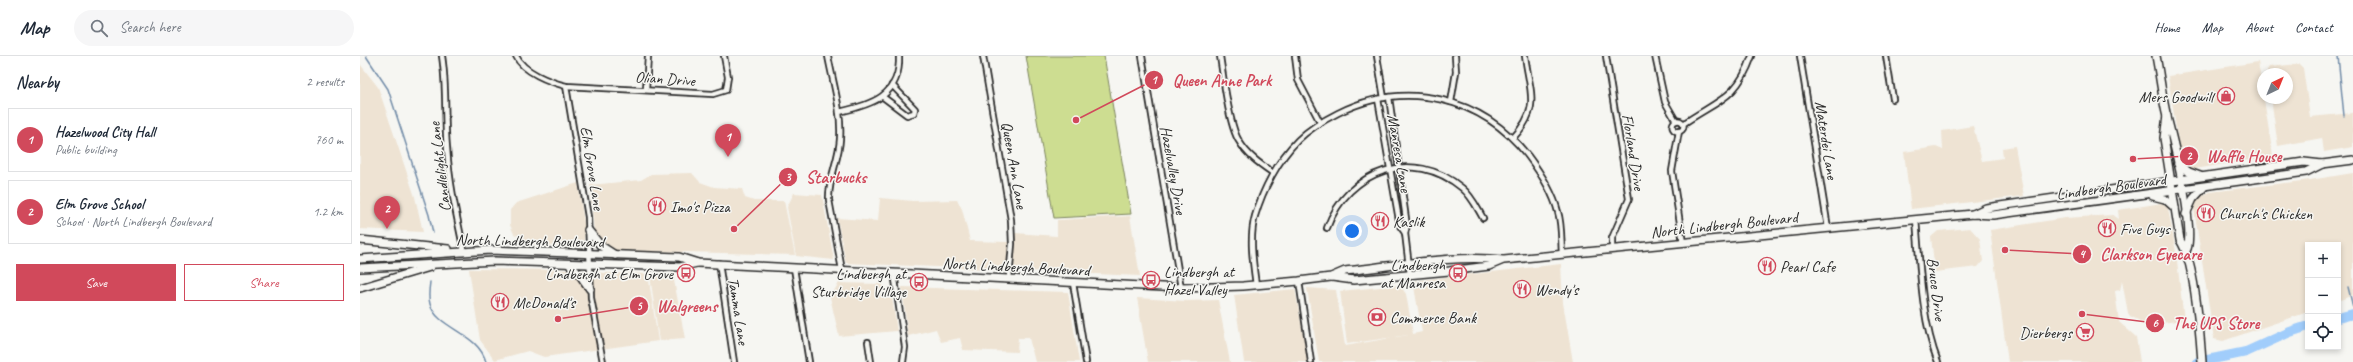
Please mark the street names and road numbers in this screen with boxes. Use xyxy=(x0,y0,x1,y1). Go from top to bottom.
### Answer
street label: Olian Drive xyxy=(634,67,697,91)
street label: Materdei Lane xyxy=(1810,100,1842,182)
street label: Manresa Lane xyxy=(1382,113,1416,195)
street label: Florland Drive xyxy=(1617,113,1649,193)
street label: Candlelight Lane xyxy=(424,119,455,213)
street label: Queen Ann Lane xyxy=(997,120,1032,212)
street label: Hazelvalley Drive xyxy=(1155,124,1191,218)
street label: Elm Grove Lane xyxy=(576,125,609,213)
street label: Lindbergh Boulevard xyxy=(2055,169,2170,205)
street label: North Lindbergh Boulevard xyxy=(1650,207,1801,243)
street label: North Lindbergh Boulevard xyxy=(456,230,607,252)
street label: North Lindbergh Boulevard xyxy=(942,253,1093,281)
street label: Bruce Drive xyxy=(1922,257,1950,323)
street label: Tamma Lane xyxy=(723,276,753,348)

